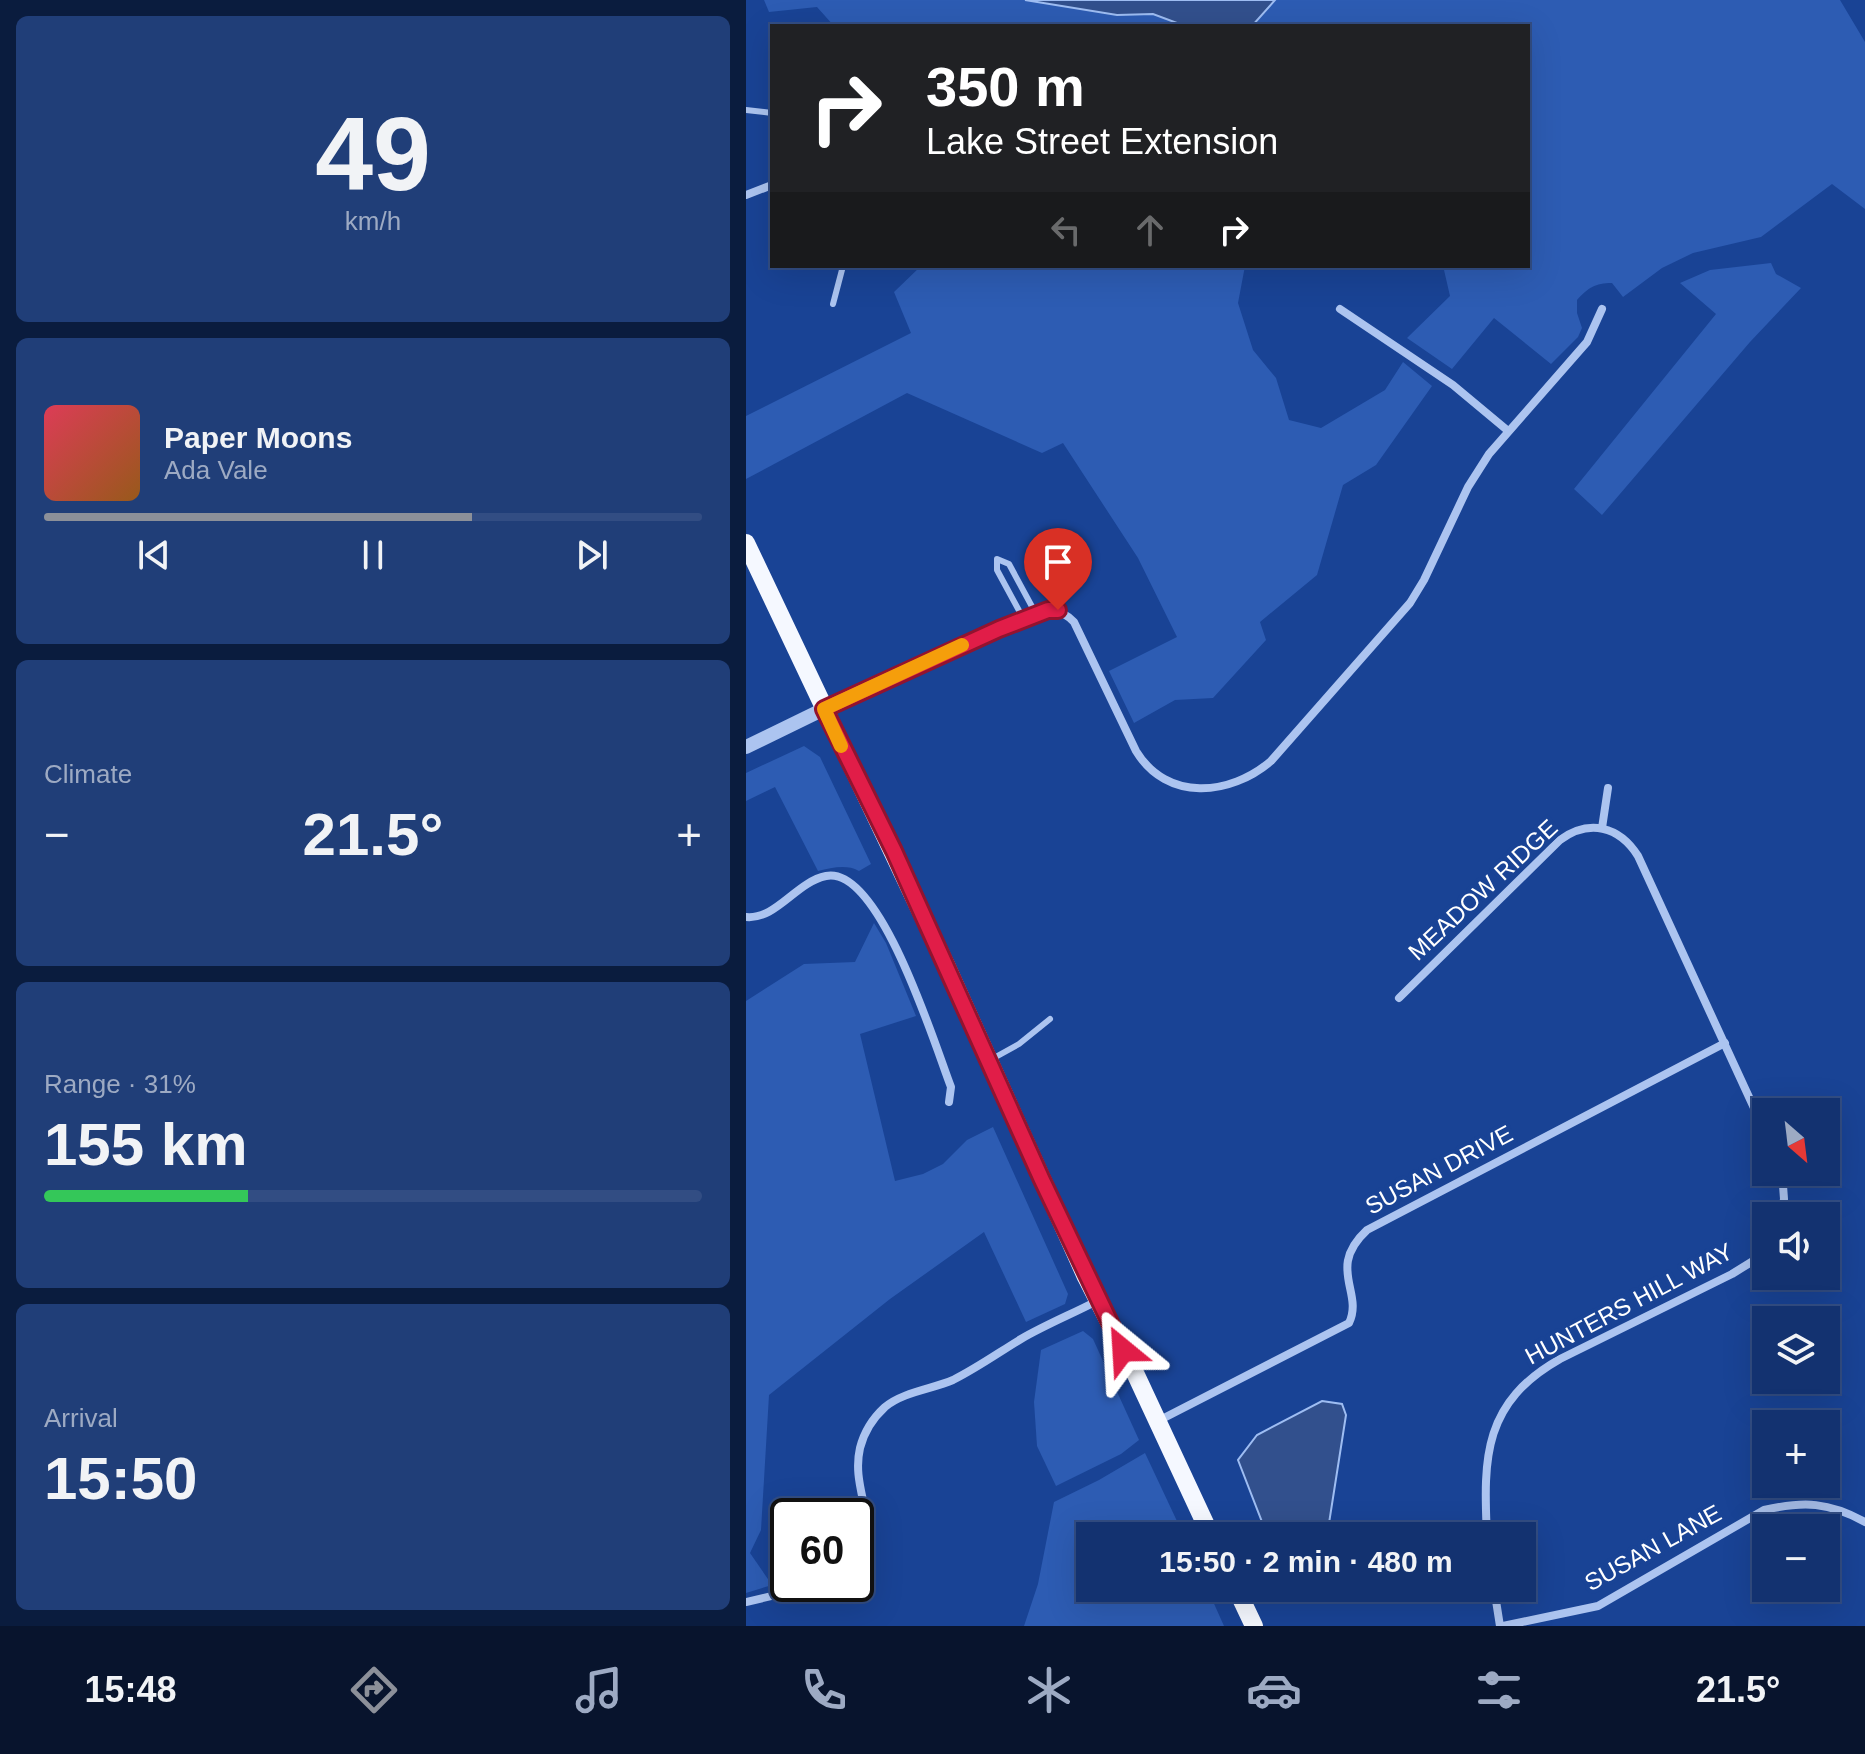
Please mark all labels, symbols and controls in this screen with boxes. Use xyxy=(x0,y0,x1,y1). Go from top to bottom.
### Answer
text: 350 m xyxy=(926,55,1085,118)
icon: right xyxy=(794,56,898,160)
text: 49 xyxy=(315,96,431,212)
text: Lake Street Extension xyxy=(926,121,1278,162)
text: km/h xyxy=(345,206,401,236)
icon: left xyxy=(1044,208,1088,252)
icon: ahead xyxy=(1128,208,1172,252)
icon: right xyxy=(1212,208,1256,252)
text: Paper Moons xyxy=(164,421,352,454)
text: Ada Vale xyxy=(164,455,268,485)
pin xyxy=(1024,528,1092,610)
icon: previous xyxy=(132,533,176,577)
icon: pause xyxy=(351,533,395,577)
icon: next xyxy=(570,533,614,577)
icon: arrive xyxy=(1036,540,1080,584)
text: Climate xyxy=(44,759,132,789)
text: 21.5° xyxy=(303,801,443,868)
text: − xyxy=(44,810,70,859)
text: + xyxy=(676,810,702,859)
street label: MEADOW RIDGE xyxy=(1403,814,1563,965)
text: Range · 31% xyxy=(44,1069,196,1099)
north arrow xyxy=(1752,1098,1840,1186)
map controls xyxy=(1752,1098,1840,1602)
text: 155 km xyxy=(44,1111,248,1178)
street label: SUSAN DRIVE xyxy=(1361,1119,1517,1220)
button: sound xyxy=(1752,1202,1840,1290)
street label: HUNTERS HILL WAY xyxy=(1520,1237,1737,1370)
button: layers xyxy=(1752,1306,1840,1394)
position arrow xyxy=(1081,1308,1165,1392)
text: Arrival xyxy=(44,1403,118,1433)
button: + xyxy=(1752,1410,1840,1498)
text: 15:50 xyxy=(44,1445,197,1512)
speed limit sign: 60 xyxy=(770,1498,874,1602)
street label: SUSAN LANE xyxy=(1580,1499,1726,1596)
button: − xyxy=(1752,1514,1840,1602)
text: 15:50 · 2 min · 480 m xyxy=(1159,1545,1453,1578)
icon: directions xyxy=(346,1662,402,1718)
icon: music xyxy=(571,1662,627,1718)
icon: phone xyxy=(796,1662,852,1718)
icon: climate xyxy=(1021,1662,1077,1718)
icon: car xyxy=(1246,1662,1302,1718)
icon: filters xyxy=(1471,1662,1527,1718)
text: 15:48 xyxy=(85,1669,177,1710)
text: 21.5° xyxy=(1696,1669,1780,1710)

